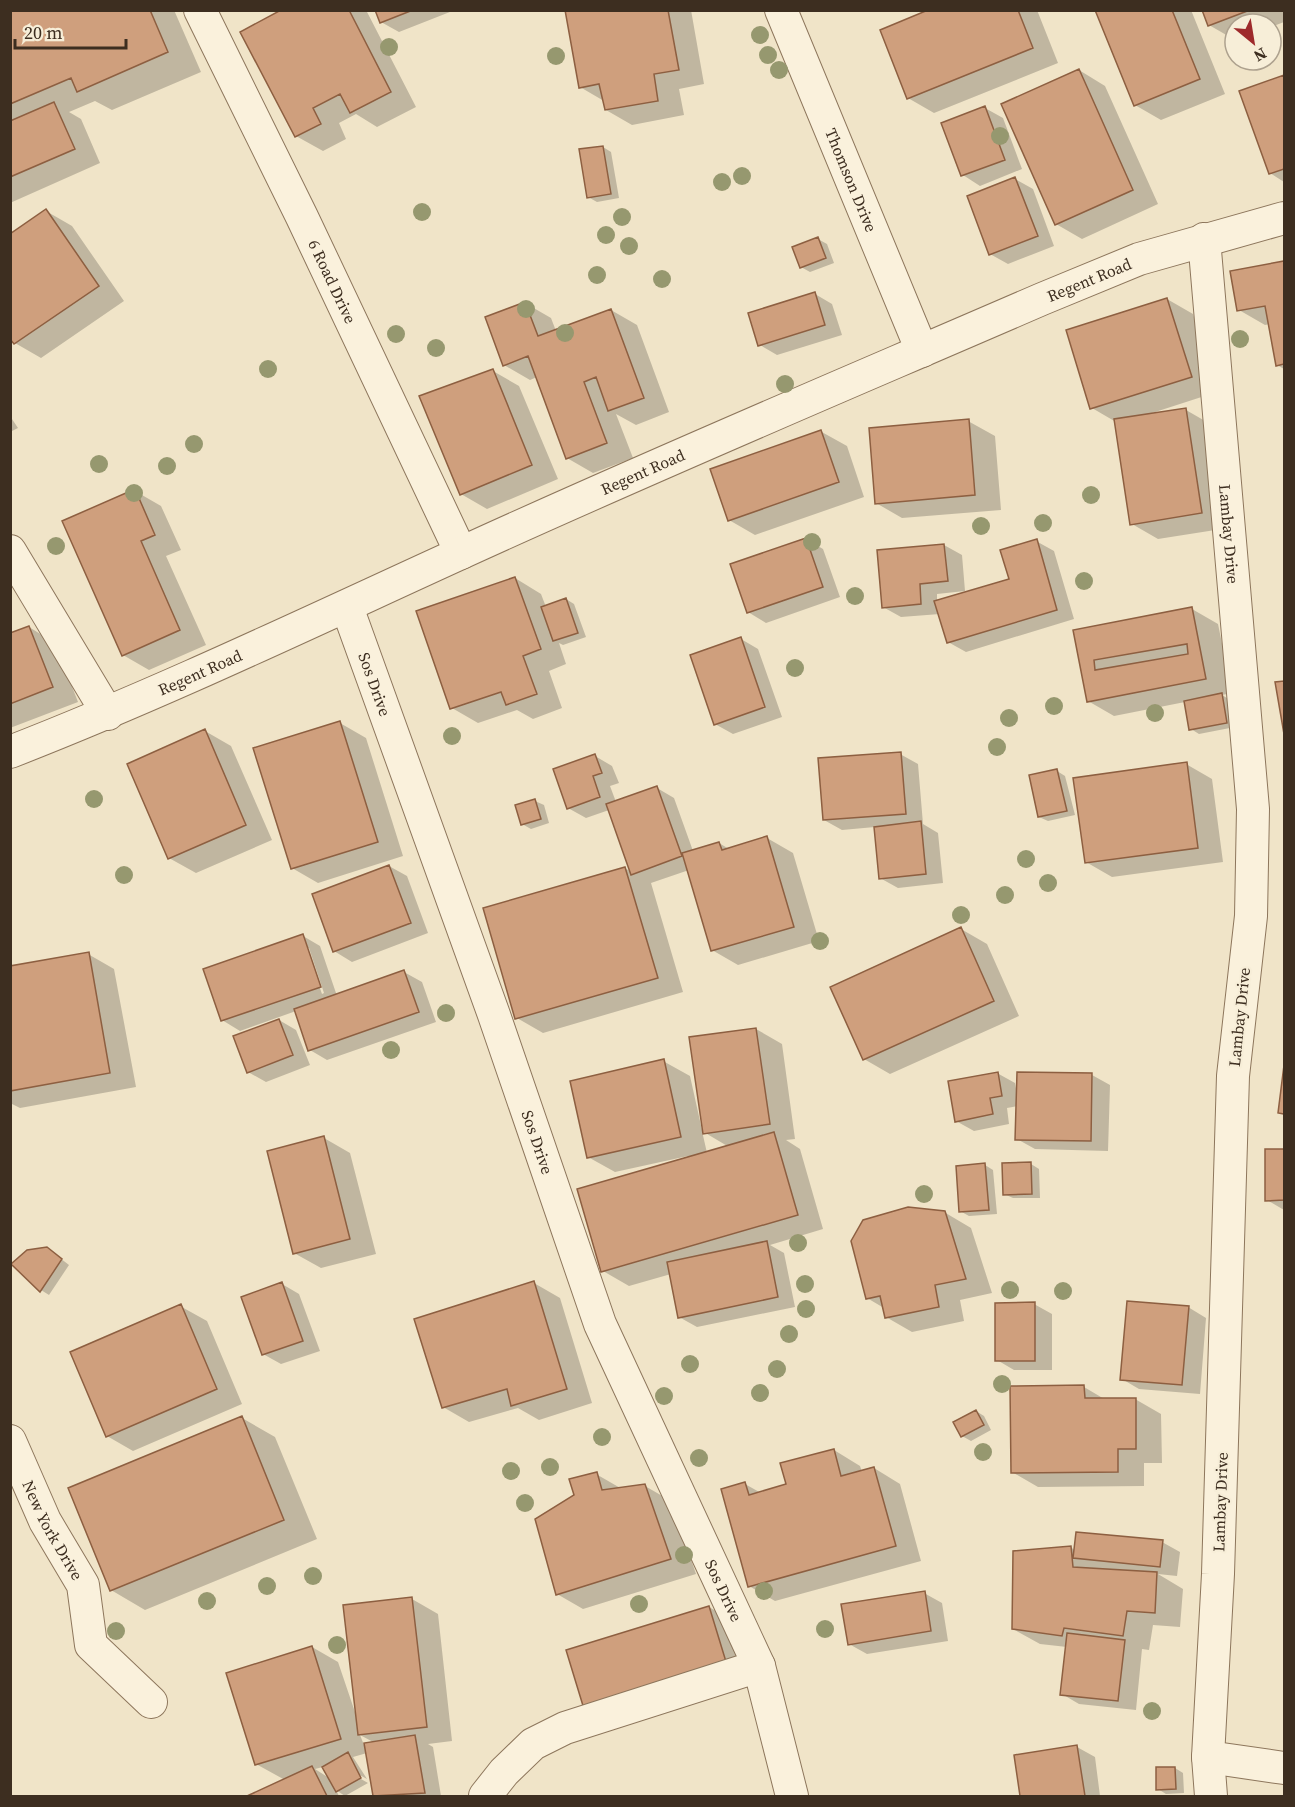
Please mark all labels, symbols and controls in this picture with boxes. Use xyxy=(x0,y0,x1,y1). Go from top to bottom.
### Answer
scale bar xyxy=(15,12,126,50)
north arrow xyxy=(1223,12,1283,72)
text: 20 m xyxy=(24,20,62,45)
text: N xyxy=(1250,43,1271,68)
street label: Thomson Drive xyxy=(820,125,883,235)
street label: 6 Road Drive xyxy=(303,236,362,327)
street label: Regent Road xyxy=(1043,252,1135,307)
street label: Regent Road xyxy=(597,444,688,500)
street label: Lambay Drive xyxy=(1214,483,1245,585)
street label: Regent Road xyxy=(155,644,245,700)
street label: Sos Drive xyxy=(353,649,396,719)
street label: Lambay Drive xyxy=(1223,966,1255,1068)
street label: Sos Drive xyxy=(516,1107,559,1177)
street label: Lambay Drive xyxy=(1207,1452,1233,1552)
street label: New York Drive xyxy=(17,1477,89,1584)
street label: Sos Drive xyxy=(700,1556,748,1625)

